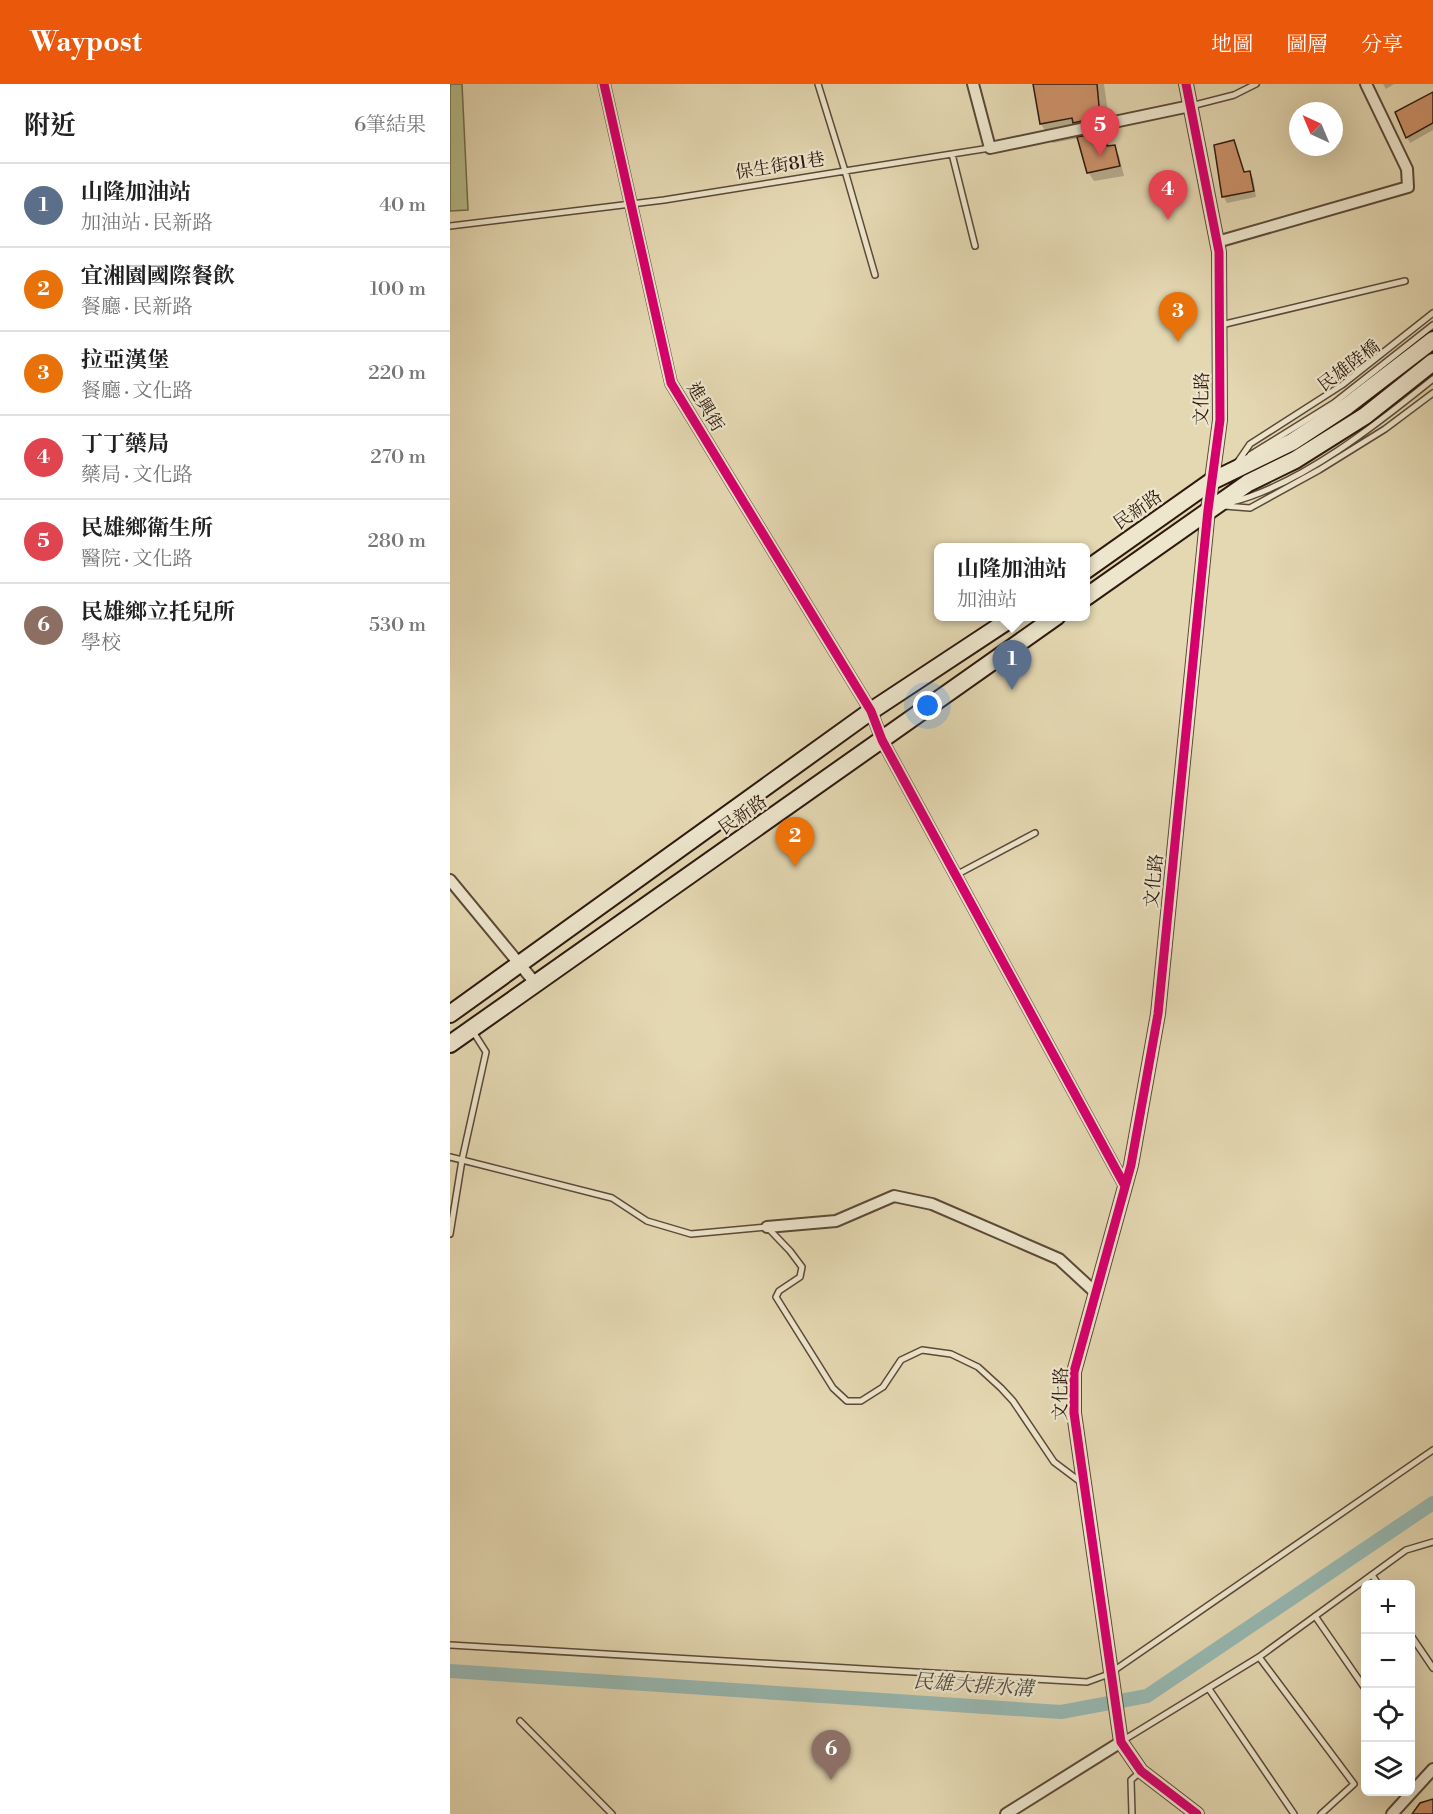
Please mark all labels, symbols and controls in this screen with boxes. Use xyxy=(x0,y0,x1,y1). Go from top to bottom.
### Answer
text: Waypost xyxy=(30,25,142,60)
text: 地圖 xyxy=(1211,32,1253,58)
text: 圖層 xyxy=(1286,32,1328,58)
text: 分享 xyxy=(1361,32,1403,58)
north arrow xyxy=(1289,102,1343,156)
pin: 5 xyxy=(1080,106,1120,156)
text: 附近 xyxy=(24,110,76,142)
text: 6筆結果 xyxy=(354,113,426,138)
street label: 保生街81巷 xyxy=(734,148,826,184)
pin: 4 xyxy=(1148,170,1188,220)
text: 山隆加油站 xyxy=(81,179,191,206)
text: 1 xyxy=(39,193,48,218)
text: 40 m xyxy=(379,193,426,218)
text: 加油站 · 民新路 xyxy=(81,211,213,236)
text: 宜湘園國際餐飲 xyxy=(81,263,235,290)
text: 2 xyxy=(37,277,50,302)
text: 100 m xyxy=(370,277,426,302)
pin: 3 xyxy=(1158,292,1198,342)
text: 餐廳 · 民新路 xyxy=(81,295,193,320)
street label: 民雄陸橋 xyxy=(1313,335,1385,397)
text: 拉亞漢堡 xyxy=(81,347,169,374)
text: 3 xyxy=(37,361,50,386)
text: 220 m xyxy=(368,361,426,386)
street label: 文化路 xyxy=(1190,372,1214,426)
street label: 進興街 xyxy=(681,378,729,436)
text: 餐廳 · 文化路 xyxy=(81,379,193,404)
text: 丁丁藥局 xyxy=(81,431,169,458)
text: 4 xyxy=(37,445,50,470)
text: 270 m xyxy=(370,445,426,470)
text: 藥局 · 文化路 xyxy=(81,463,193,488)
street label: 民新路 xyxy=(1109,485,1167,535)
text: 民雄鄉衛生所 xyxy=(81,515,213,542)
text: 5 xyxy=(37,529,50,554)
text: 280 m xyxy=(367,529,426,554)
popup xyxy=(934,543,1090,621)
text: 醫院 · 文化路 xyxy=(81,547,193,572)
text: 山隆加油站 xyxy=(957,556,1067,583)
text: 加油站 xyxy=(957,588,1017,613)
text: 民雄鄉立托兒所 xyxy=(81,599,235,626)
text: 6 xyxy=(37,613,50,638)
text: 530 m xyxy=(369,613,426,638)
text: 學校 xyxy=(81,631,121,656)
pin: 1 xyxy=(992,640,1032,690)
your location xyxy=(913,691,942,720)
street label: 民新路 xyxy=(714,790,772,840)
pin: 2 xyxy=(776,818,814,867)
street label: 文化路 xyxy=(1140,853,1168,909)
street label: 文化路 xyxy=(1049,1367,1073,1421)
map controls xyxy=(1361,1580,1415,1796)
button: + xyxy=(1361,1580,1415,1634)
button: − xyxy=(1361,1634,1415,1688)
water label: 民雄大排水溝 xyxy=(912,1669,1037,1703)
button: locate xyxy=(1361,1688,1415,1742)
pin: 6 xyxy=(812,1730,850,1780)
button: layers xyxy=(1361,1742,1415,1796)

